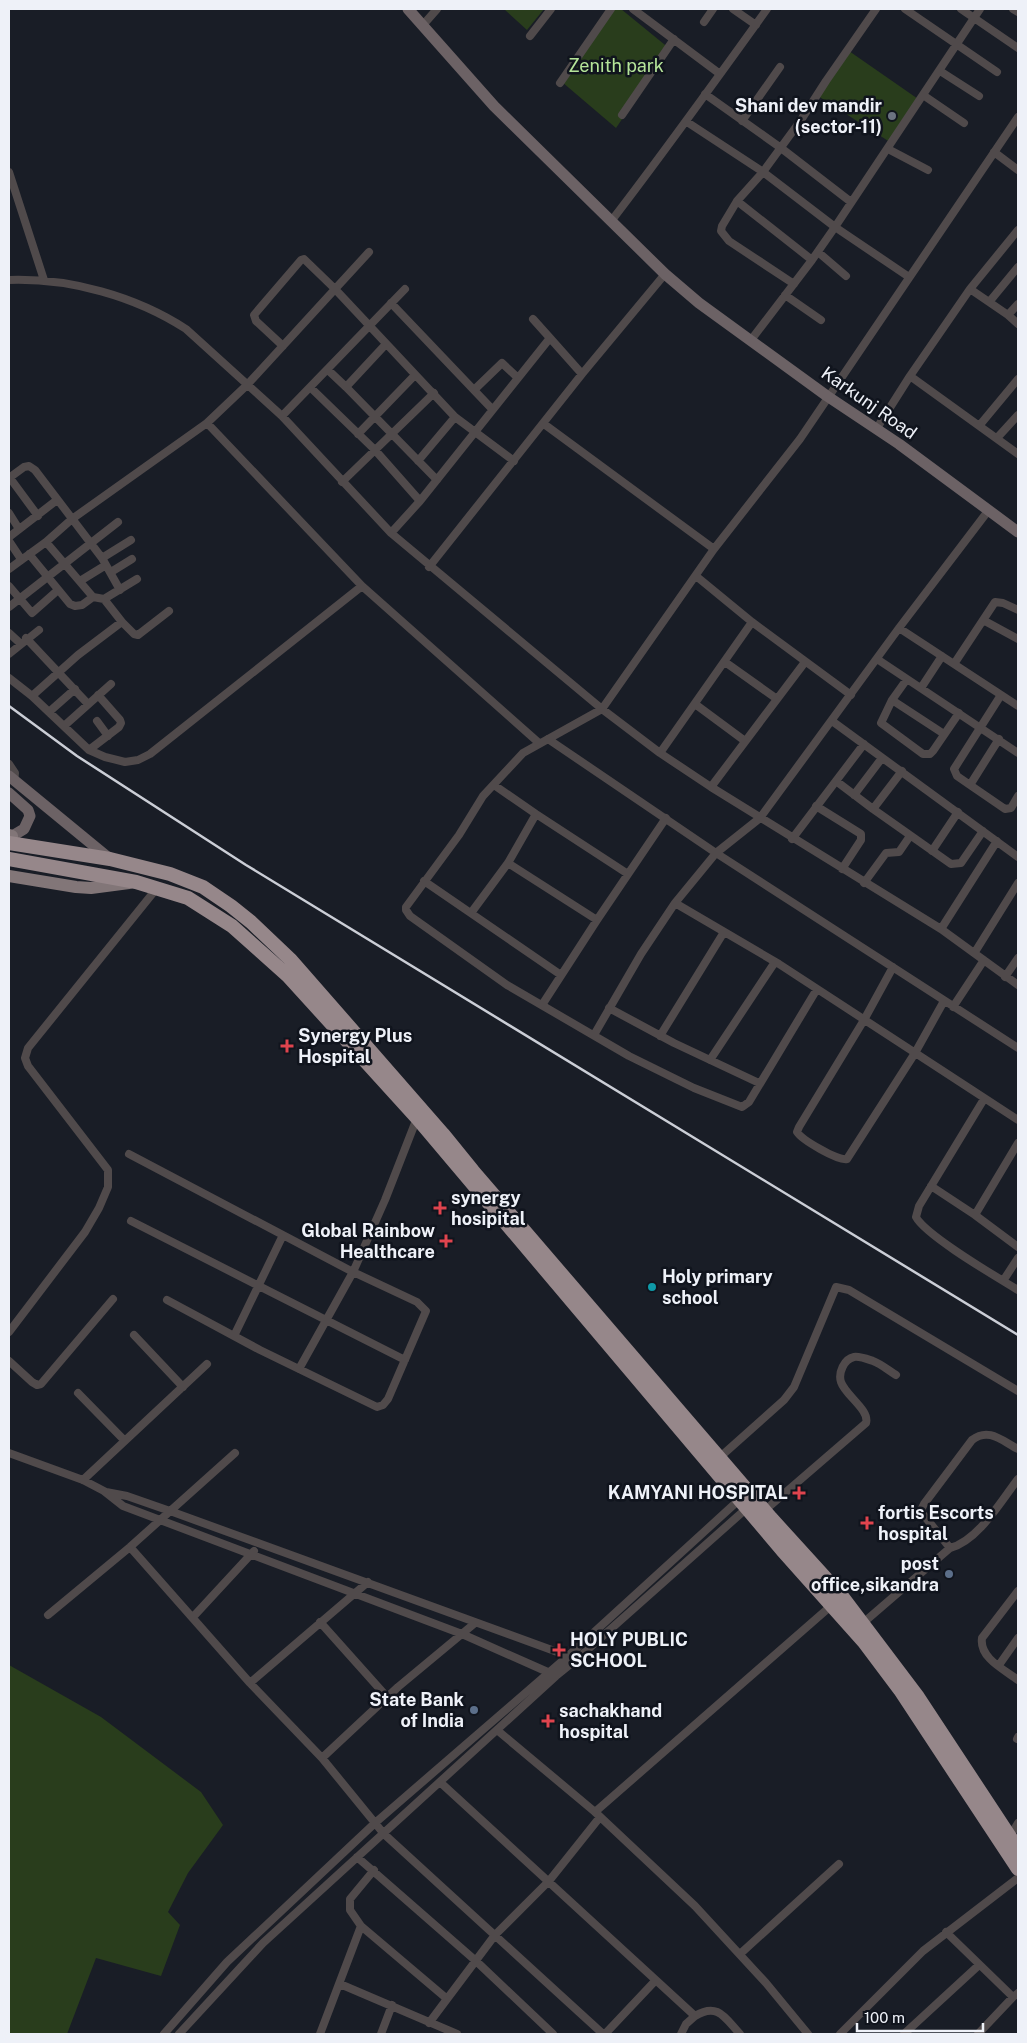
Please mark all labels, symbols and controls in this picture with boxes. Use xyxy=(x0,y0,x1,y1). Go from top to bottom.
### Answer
park label: Zenith park xyxy=(568,55,664,76)
place label: Shani dev mandir (sector-11) xyxy=(735,95,883,137)
marker: Shani dev mandir (sector-11) xyxy=(886,110,898,122)
street label: Karkunj Road xyxy=(818,362,921,443)
place label: Synergy Plus Hospital xyxy=(298,1025,412,1067)
marker: Synergy Plus Hospital xyxy=(280,1039,294,1053)
place label: synergy hosipital xyxy=(451,1187,526,1229)
marker: synergy hosipital xyxy=(433,1201,447,1215)
place label: Global Rainbow Healthcare xyxy=(301,1220,435,1262)
marker: Global Rainbow Healthcare xyxy=(439,1234,453,1248)
place label: Holy primary school xyxy=(662,1266,773,1308)
marker: Holy primary school xyxy=(646,1281,658,1293)
place label: KAMYANI HOSPITAL xyxy=(608,1482,788,1503)
marker: KAMYANI HOSPITAL xyxy=(792,1486,806,1500)
place label: fortis Escorts hospital xyxy=(878,1502,994,1544)
marker: fortis Escorts hospital xyxy=(860,1516,874,1530)
place label: post office,sikandra xyxy=(811,1553,939,1595)
marker: post office,sikandra xyxy=(943,1568,955,1580)
place label: HOLY PUBLIC SCHOOL xyxy=(570,1629,688,1671)
marker: HOLY PUBLIC SCHOOL xyxy=(552,1643,566,1657)
place label: State Bank of India xyxy=(369,1689,465,1731)
place label: sachakhand hospital xyxy=(559,1700,662,1742)
marker: State Bank of India xyxy=(468,1704,480,1716)
marker: sachakhand hospital xyxy=(541,1714,555,1728)
scale bar xyxy=(857,2000,983,2032)
text: 100 m xyxy=(864,2009,905,2026)

